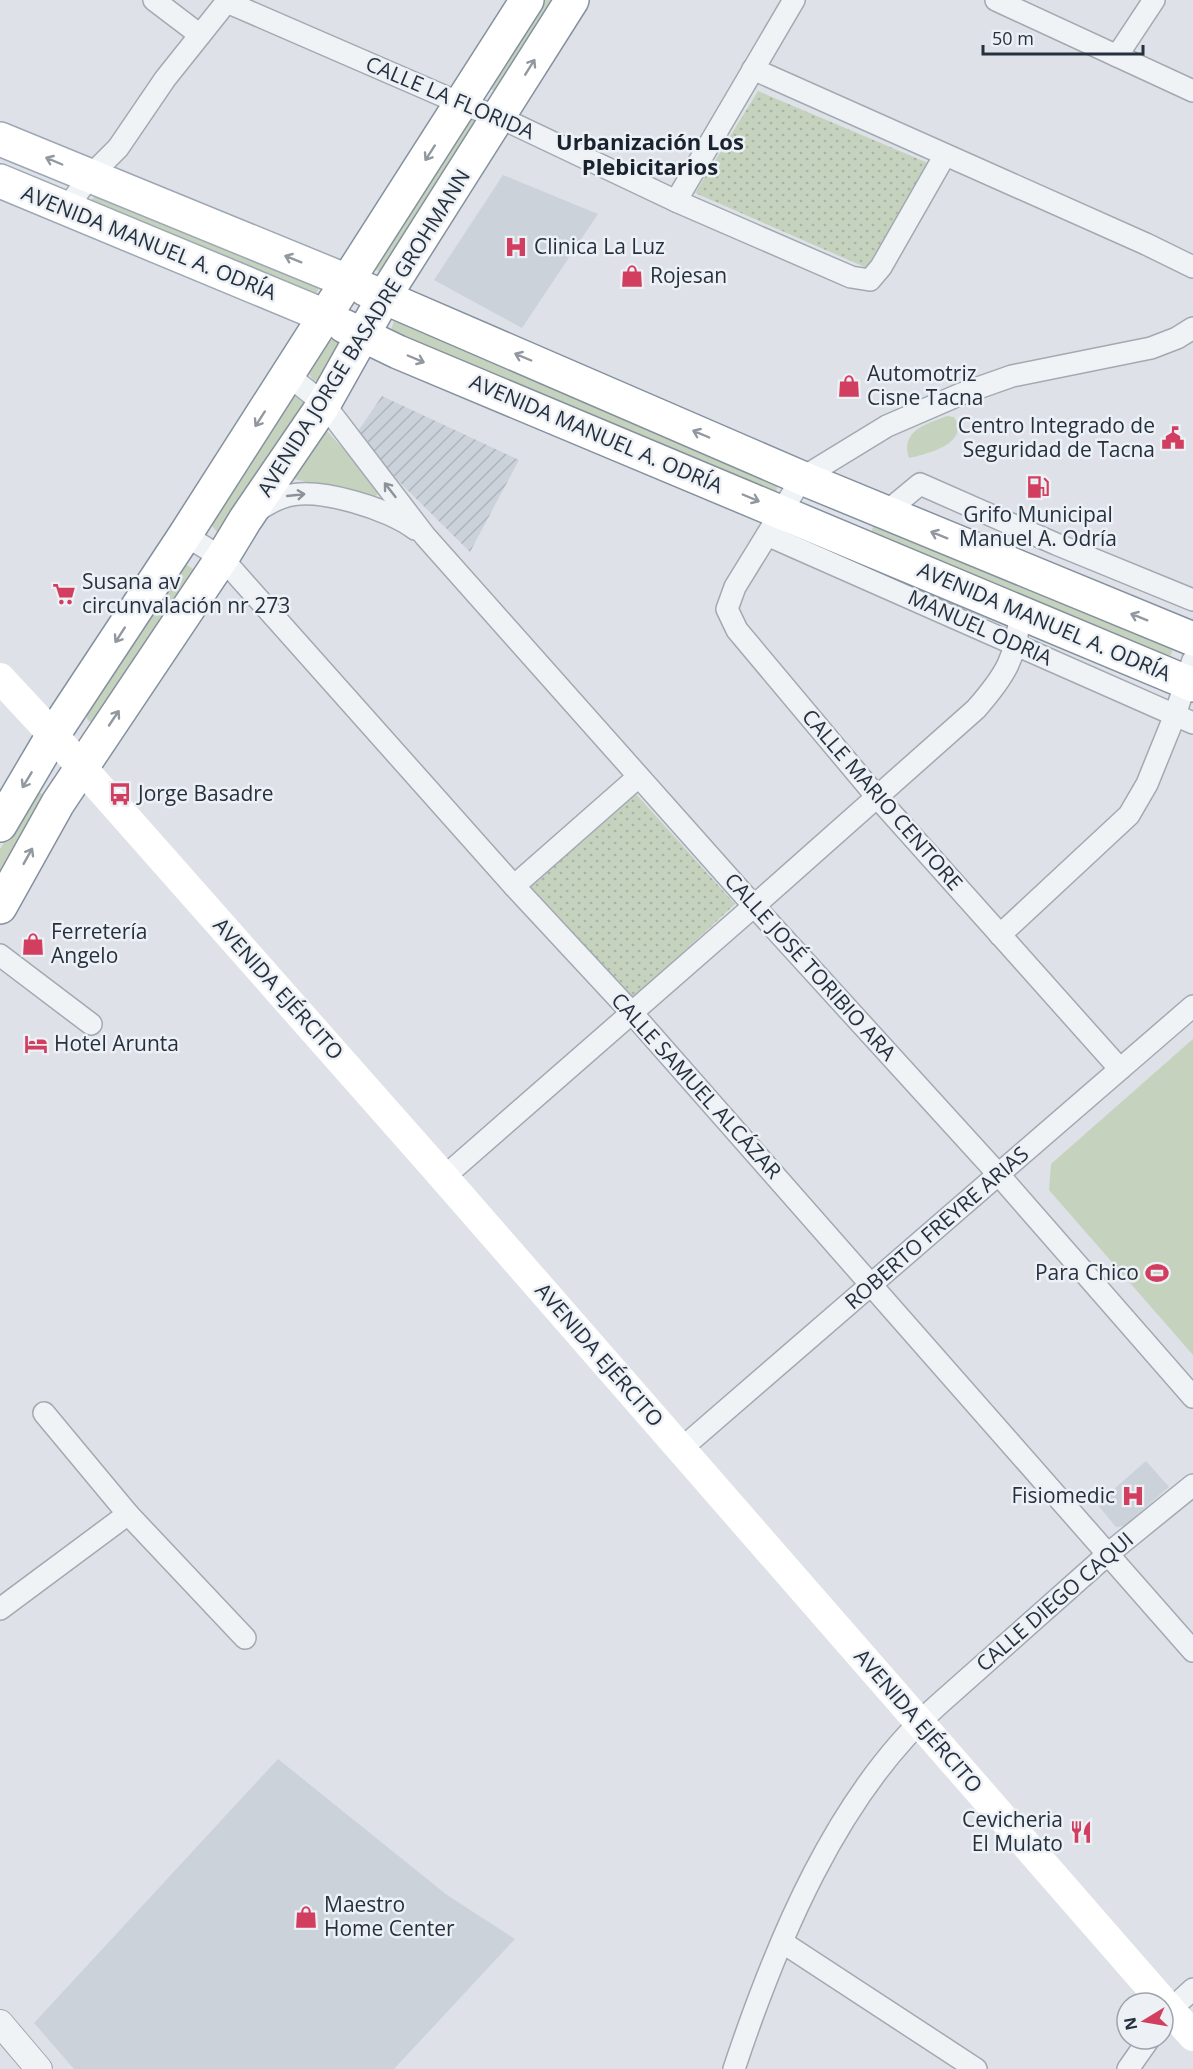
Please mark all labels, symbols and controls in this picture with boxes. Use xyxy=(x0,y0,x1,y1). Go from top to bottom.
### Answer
scale bar xyxy=(983,18,1144,56)
text: 50 m xyxy=(992,26,1034,50)
street label: CALLE LA FLORIDA xyxy=(362,49,540,146)
one-way arrow xyxy=(524,59,536,76)
district label: Urbanización Los Plebicitarios xyxy=(556,126,744,181)
one-way arrow xyxy=(424,144,436,161)
one-way arrow xyxy=(45,155,63,166)
street label: AVENIDA JORGE BASADRE GROHMANN xyxy=(250,163,476,502)
street label: AVENIDA MANUEL A. ODRÍA xyxy=(18,178,282,306)
place label: Clinica La Luz xyxy=(534,232,665,260)
hospital icon: Clinica La Luz xyxy=(503,234,529,260)
one-way arrow xyxy=(284,253,302,264)
place label: Rojesan xyxy=(650,261,727,289)
shop icon: Rojesan xyxy=(619,263,645,289)
one-way arrow xyxy=(514,350,532,362)
one-way arrow xyxy=(406,354,425,365)
place label: Automotriz Cisne Tacna xyxy=(867,359,984,411)
street label: AVENIDA MANUEL A. ODRÍA xyxy=(466,367,728,499)
shop icon: Automotriz Cisne Tacna xyxy=(836,373,862,399)
one-way arrow xyxy=(254,410,266,427)
place label: Centro Integrado de Seguridad de Tacna xyxy=(958,411,1155,463)
public building icon: Centro Integrado de Seguridad de Tacna xyxy=(1160,425,1186,451)
one-way arrow xyxy=(693,428,711,440)
fuel station icon: Grifo Municipal Manuel A. Odría xyxy=(1025,474,1051,500)
one-way arrow xyxy=(384,482,397,498)
one-way arrow xyxy=(286,489,306,500)
one-way arrow xyxy=(742,493,760,504)
place label: Grifo Municipal Manuel A. Odría xyxy=(959,500,1117,552)
one-way arrow xyxy=(930,529,949,540)
street label: AVENIDA MANUEL A. ODRÍA xyxy=(914,555,1176,687)
place label: Susana av circunvalación nr 273 xyxy=(82,567,290,619)
supermarket icon: Susana av circunvalación nr 273 xyxy=(51,581,77,607)
street label: MANUEL ODRIA xyxy=(904,583,1058,672)
one-way arrow xyxy=(1130,611,1149,622)
one-way arrow xyxy=(113,626,125,643)
street label: CALLE MARIO CENTORE xyxy=(796,703,969,896)
one-way arrow xyxy=(107,710,120,727)
one-way arrow xyxy=(20,771,32,788)
place label: Jorge Basadre xyxy=(136,779,274,807)
bus stop icon: Jorge Basadre xyxy=(107,781,133,807)
one-way arrow xyxy=(22,848,34,865)
street label: CALLE JOSÉ TORIBIO ARA xyxy=(719,866,903,1067)
street label: AVENIDA EJÉRCITO xyxy=(207,911,350,1065)
place label: Ferretería Angelo xyxy=(51,917,147,969)
shop icon: Ferretería Angelo xyxy=(20,931,46,957)
street label: CALLE SAMUEL ALCÁZAR xyxy=(605,986,788,1185)
place label: Hotel Arunta xyxy=(54,1029,179,1057)
hotel icon: Hotel Arunta xyxy=(23,1031,49,1057)
street label: ROBERTO FREYRE ARIAS xyxy=(838,1140,1034,1315)
place label: Para Chico xyxy=(1035,1258,1139,1286)
sports icon: Para Chico xyxy=(1144,1260,1170,1286)
street label: AVENIDA EJÉRCITO xyxy=(529,1276,670,1432)
place label: Fisiomedic xyxy=(1011,1481,1115,1509)
hospital icon: Fisiomedic xyxy=(1120,1483,1146,1509)
street label: CALLE DIEGO CAQUI xyxy=(970,1525,1139,1677)
street label: AVENIDA EJÉRCITO xyxy=(848,1642,989,1798)
place label: Cevicheria El Mulato xyxy=(962,1805,1063,1857)
restaurant icon: Cevicheria El Mulato xyxy=(1068,1819,1094,1845)
place label: Maestro Home Center xyxy=(324,1890,455,1942)
shop icon: Maestro Home Center xyxy=(293,1904,319,1930)
north arrow xyxy=(1115,1991,1175,2051)
text: N xyxy=(1118,2015,1142,2032)

